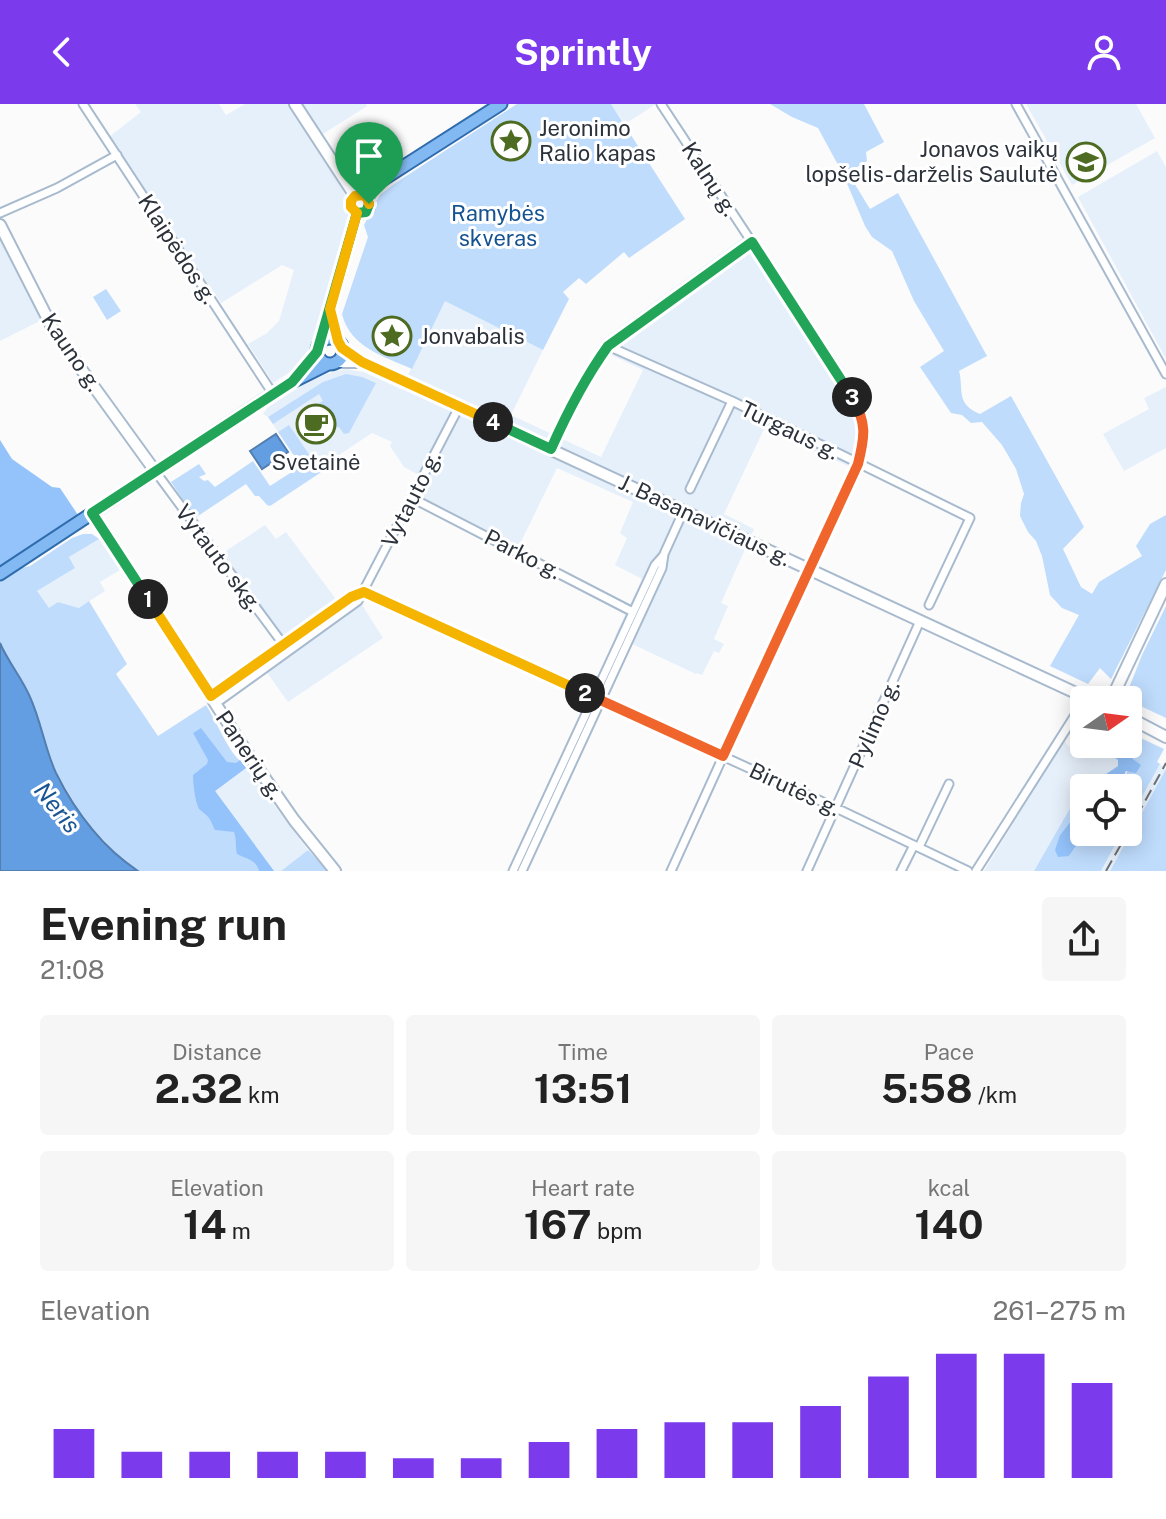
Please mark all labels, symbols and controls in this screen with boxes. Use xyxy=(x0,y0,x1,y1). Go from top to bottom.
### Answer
icon: back xyxy=(40,30,84,74)
icon: person xyxy=(1082,30,1126,74)
text: Sprintly xyxy=(514,31,652,73)
place label: Jeronimo Ralio kapas xyxy=(539,115,656,166)
place icon: Jeronimo Ralio kapas xyxy=(490,120,532,162)
pin xyxy=(335,122,403,204)
icon: arrive xyxy=(347,134,391,178)
place label: Jonavos vaikų lopšelis-darželis Saulutė xyxy=(805,136,1058,187)
street label: Kalnų g. xyxy=(676,137,744,221)
school or university icon: Jonavos vaikų lopšelis-darželis Saulutė xyxy=(1065,141,1107,183)
street label: Klaipėdos g. xyxy=(133,189,223,309)
park label: Ramybės skveras xyxy=(451,200,545,251)
street label: Kauno g. xyxy=(36,308,108,396)
place icon: Jonvabalis xyxy=(371,315,413,357)
place label: Jonvabalis xyxy=(420,323,525,349)
pin: 3 xyxy=(832,377,872,417)
text: 3 xyxy=(845,384,859,410)
street label: Turgaus g. xyxy=(737,395,843,465)
pin: 4 xyxy=(473,402,513,442)
cafe icon: Svetainė xyxy=(295,403,337,445)
text: 4 xyxy=(486,409,500,435)
street label: Vytauto g. xyxy=(376,447,446,551)
place label: Svetainė xyxy=(271,449,361,475)
street label: J. Basanavičiaus g. xyxy=(615,469,795,571)
street label: Vytauto skg. xyxy=(170,499,268,617)
street label: Parko g. xyxy=(480,524,566,584)
pin: 1 xyxy=(128,579,168,619)
text: 1 xyxy=(143,586,153,612)
pin: 2 xyxy=(565,673,605,713)
street label: Pylimo g. xyxy=(843,676,905,772)
text: 2 xyxy=(578,680,592,706)
north arrow xyxy=(1070,686,1142,758)
map controls xyxy=(1070,686,1142,846)
street label: Panerių g. xyxy=(211,705,289,805)
street label: Birutės g. xyxy=(745,757,845,821)
button: locate xyxy=(1070,774,1142,846)
water label: Neris xyxy=(29,776,87,839)
button: share xyxy=(1042,897,1126,981)
text: Evening run xyxy=(40,898,287,950)
text: 21:08 xyxy=(40,954,105,985)
text: Distance xyxy=(172,1039,262,1065)
text: Time xyxy=(558,1039,608,1065)
text: Pace xyxy=(924,1039,974,1065)
text: 2.32 xyxy=(155,1065,243,1112)
text: 13:51 xyxy=(534,1065,632,1112)
text: 5:58 xyxy=(881,1065,973,1112)
text: km xyxy=(243,1082,279,1108)
text: /km xyxy=(973,1082,1017,1108)
text: Elevation xyxy=(170,1175,264,1201)
text: Heart rate xyxy=(531,1175,635,1201)
text: kcal xyxy=(928,1175,970,1201)
text: 14 xyxy=(183,1201,226,1248)
text: 167 xyxy=(524,1201,592,1248)
text: 140 xyxy=(914,1201,984,1248)
text: m xyxy=(226,1218,251,1244)
text: bpm xyxy=(592,1218,642,1244)
text: Elevation xyxy=(40,1295,150,1326)
text: 261–275 m xyxy=(993,1295,1126,1326)

